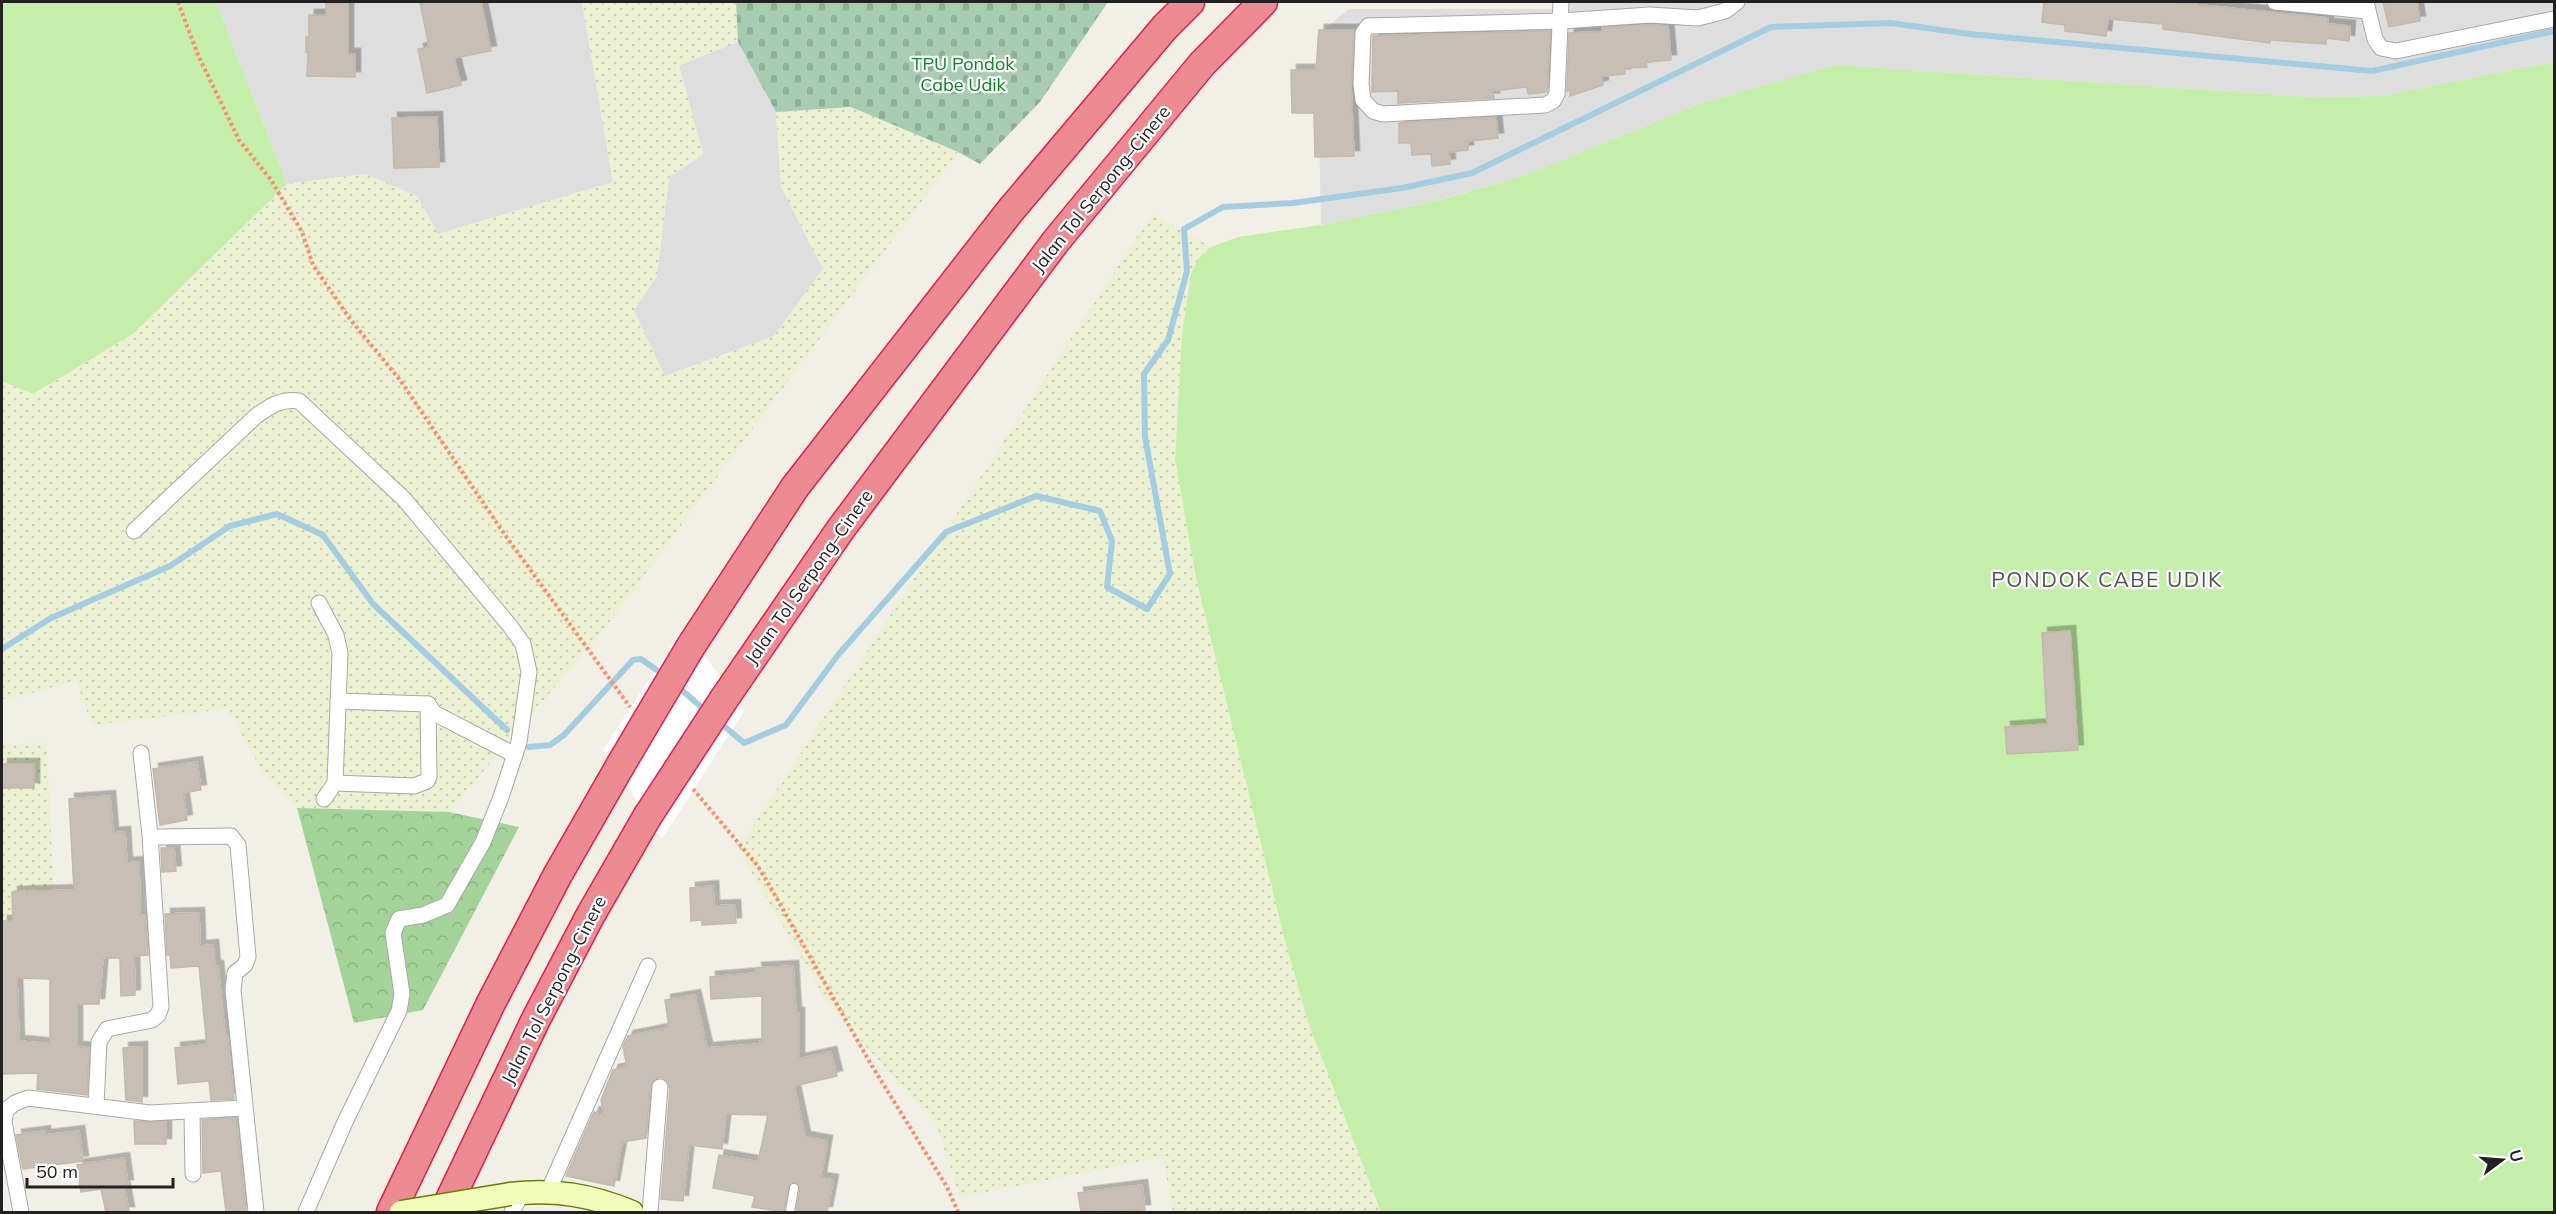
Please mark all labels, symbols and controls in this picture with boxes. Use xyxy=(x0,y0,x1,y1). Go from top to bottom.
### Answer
park label: TPU Pondok Cabe Udik xyxy=(912,52,1015,96)
street label: Jalan Tol Serpong–Cinere xyxy=(1026,101,1175,277)
street label: Jalan Tol Serpong–Cinere xyxy=(739,485,878,669)
district label: PONDOK CABE UDIK xyxy=(1991,566,2223,592)
street label: Jalan Tol Serpong–Cinere xyxy=(496,892,611,1088)
north arrow xyxy=(2472,1130,2532,1190)
text: U xyxy=(2505,1147,2528,1164)
scale bar xyxy=(27,1151,172,1189)
text: 50 m xyxy=(36,1160,78,1183)

